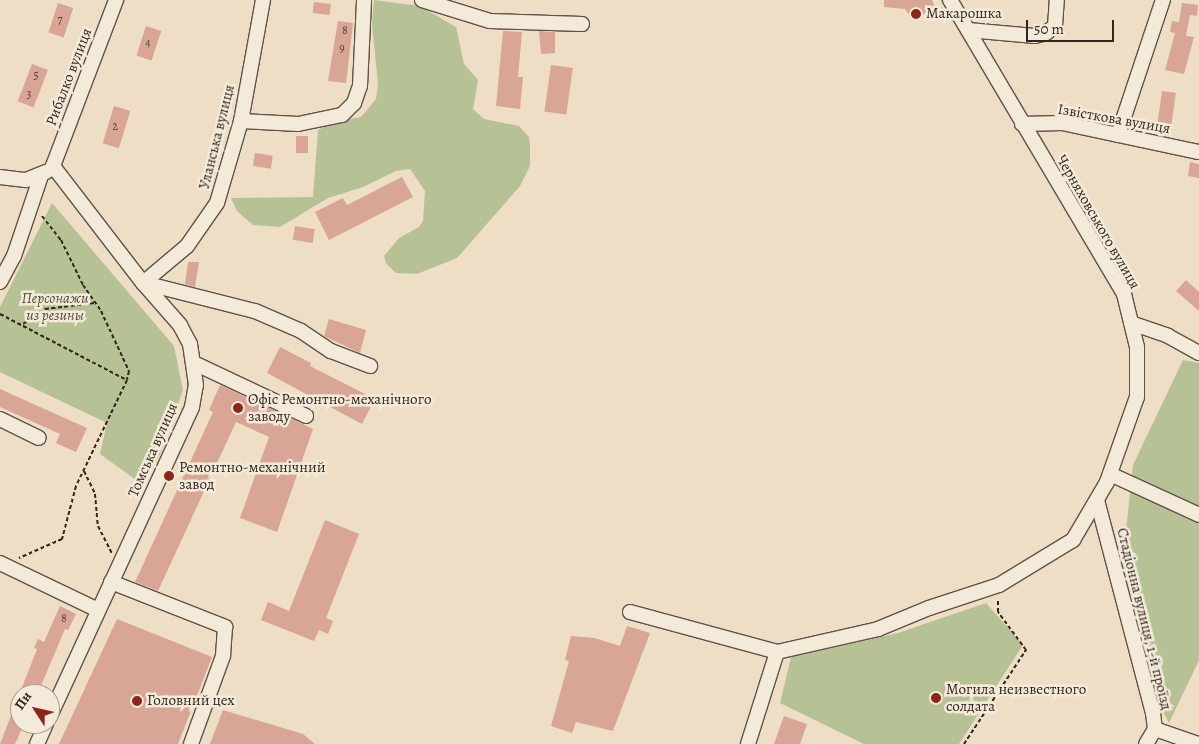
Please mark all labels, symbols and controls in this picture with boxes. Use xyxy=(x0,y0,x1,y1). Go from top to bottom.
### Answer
place label: Макарошка xyxy=(926,5,1002,23)
marker: Макарошка xyxy=(910,8,922,20)
scale bar xyxy=(1029,10,1116,42)
house number: 7 xyxy=(57,13,63,27)
text: 50 m xyxy=(1034,19,1064,39)
house number: 8 xyxy=(342,24,348,38)
street label: Рибалко вулиця xyxy=(42,26,96,128)
house number: 4 xyxy=(145,36,151,50)
house number: 9 xyxy=(339,42,345,56)
house number: 5 xyxy=(33,69,39,83)
street label: Уланська вулиця xyxy=(195,83,239,191)
house number: 3 xyxy=(27,88,31,102)
street label: Iзвiсткова вулиця xyxy=(1056,100,1172,138)
house number: 2 xyxy=(112,120,118,134)
street label: Черняховського вулиця xyxy=(1052,152,1144,292)
park label: Персонажи из резины xyxy=(22,289,88,324)
place label: Офіс Ремонтно-механічного заводу xyxy=(248,390,432,425)
street label: Томська вулиця xyxy=(124,400,182,500)
marker: Офіс Ремонтно-механічного заводу xyxy=(232,402,244,414)
place label: Ремонтно-механічний завод xyxy=(179,458,326,493)
marker: Ремонтно-механічний завод xyxy=(163,470,175,482)
street label: Стадіонна вулиця, 1-й проїзд xyxy=(1113,526,1175,712)
house number: 8 xyxy=(61,612,67,626)
place label: Могила неизвестного солдата xyxy=(946,680,1086,715)
north arrow xyxy=(10,684,60,734)
text: Пн xyxy=(10,688,36,714)
place label: Головний цех xyxy=(147,692,235,710)
marker: Могила неизвестного солдата xyxy=(930,692,942,704)
marker: Головний цех xyxy=(131,695,143,707)

